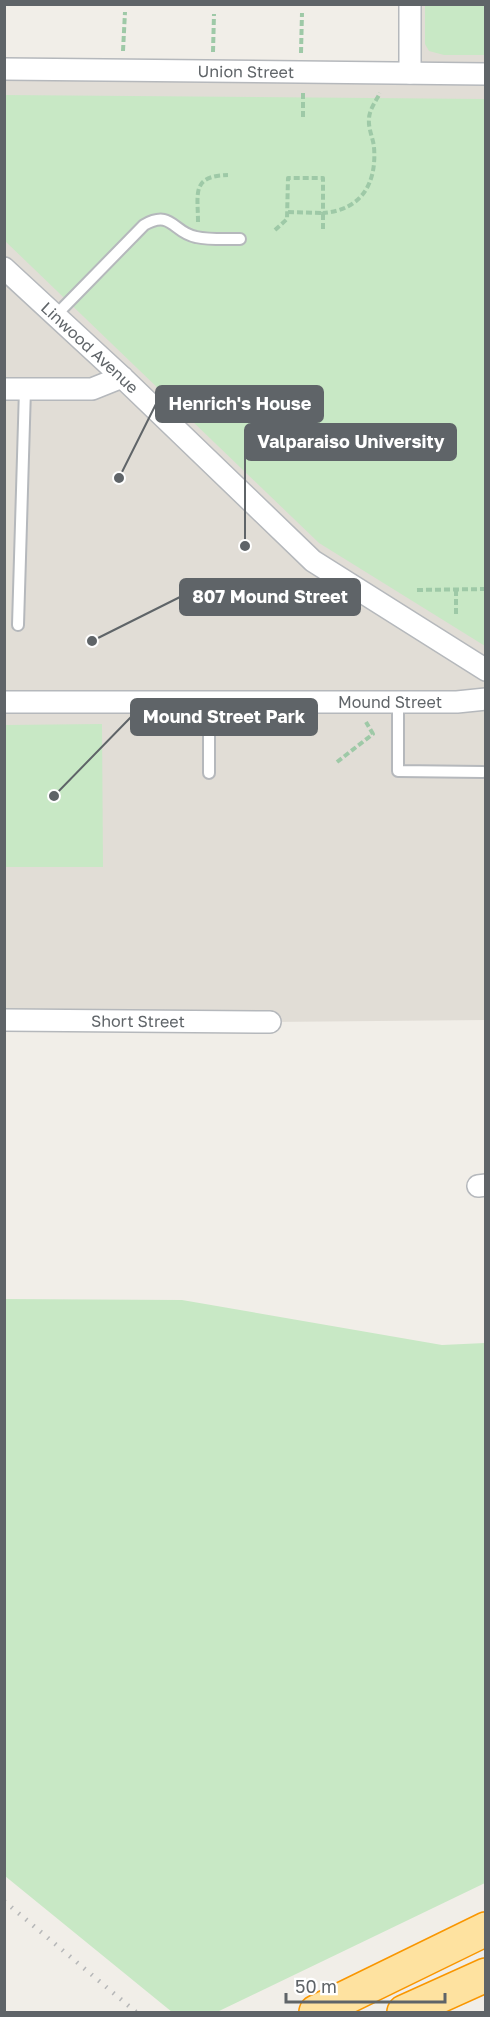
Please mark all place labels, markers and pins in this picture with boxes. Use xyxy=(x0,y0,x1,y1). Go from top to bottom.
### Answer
callout: Henrich's House xyxy=(156,386,323,422)
callout: Valparaiso University xyxy=(245,424,456,460)
callout: 807 Mound Street xyxy=(180,579,360,615)
callout: Mound Street Park xyxy=(131,699,317,735)

